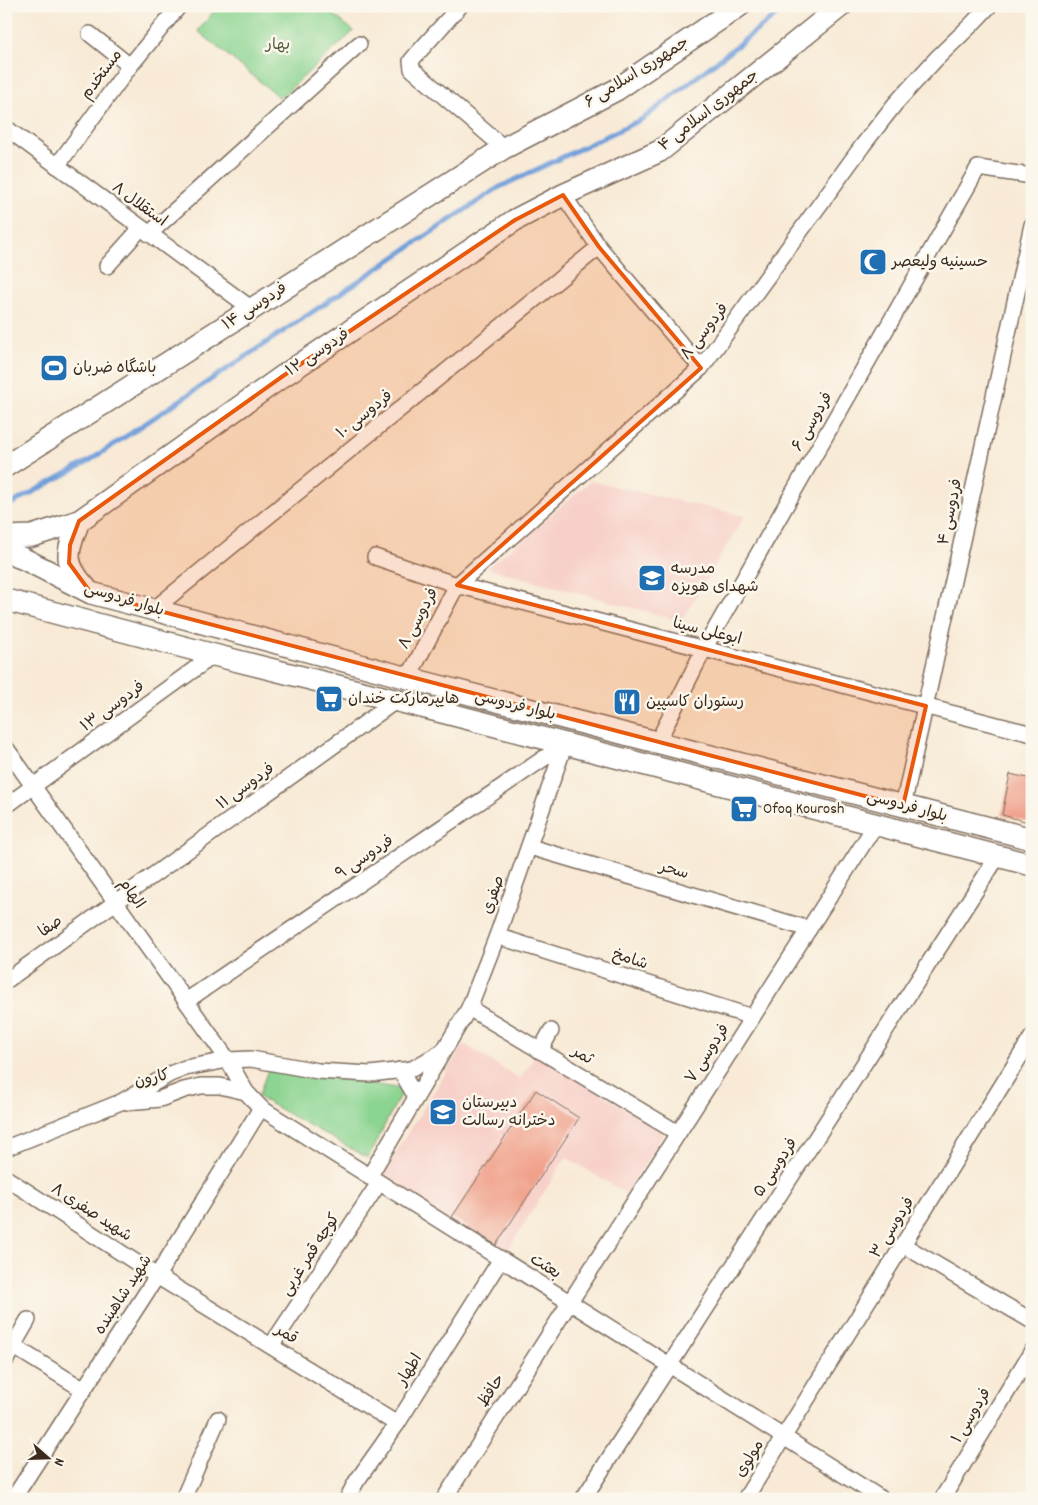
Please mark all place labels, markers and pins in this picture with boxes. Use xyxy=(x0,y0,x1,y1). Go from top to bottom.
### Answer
mosque icon: حسینیه ولیعصر xyxy=(858,247,888,277)
place label: حسینیه ولیعصر xyxy=(890,251,988,274)
sports icon: باشگاه ضربان xyxy=(39,353,69,383)
place label: باشگاه ضربان xyxy=(73,357,156,380)
place label: مدرسه شهدای هویزه xyxy=(671,558,759,599)
school or university icon: مدرسه شهدای هویزه xyxy=(637,563,667,593)
supermarket icon: هایپرمارکت خندان xyxy=(314,684,344,714)
restaurant icon: رستوران کاسپین xyxy=(612,687,642,717)
place label: هایپرمارکت خندان xyxy=(348,688,459,711)
place label: رستوران کاسپین xyxy=(646,691,744,714)
supermarket icon: Ofoq Kourosh xyxy=(729,794,759,824)
place label: Ofoq Kourosh xyxy=(763,798,844,821)
place label: دبیرستان دخترانه رسالت xyxy=(462,1092,556,1133)
school or university icon: دبیرستان دخترانه رسالت xyxy=(428,1097,458,1127)

